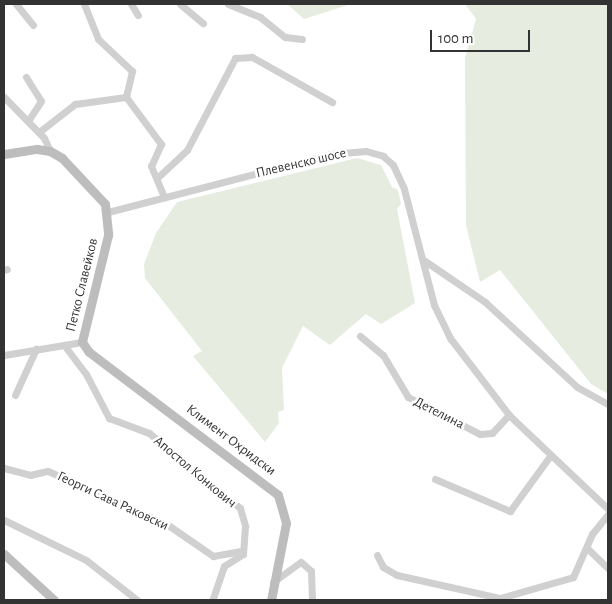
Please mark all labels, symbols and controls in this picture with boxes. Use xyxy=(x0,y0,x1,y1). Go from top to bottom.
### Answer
scale bar xyxy=(432,20,532,52)
text: 100 m xyxy=(438,31,473,46)
street label: Плевенско шосе xyxy=(254,144,348,182)
street label: Петко Славейков xyxy=(62,236,102,334)
street label: Детелина xyxy=(411,393,467,433)
street label: Климент Охридски xyxy=(183,401,279,479)
street label: Апостол Конкович xyxy=(150,432,240,512)
street label: Георги Сава Раковски xyxy=(55,468,171,534)

